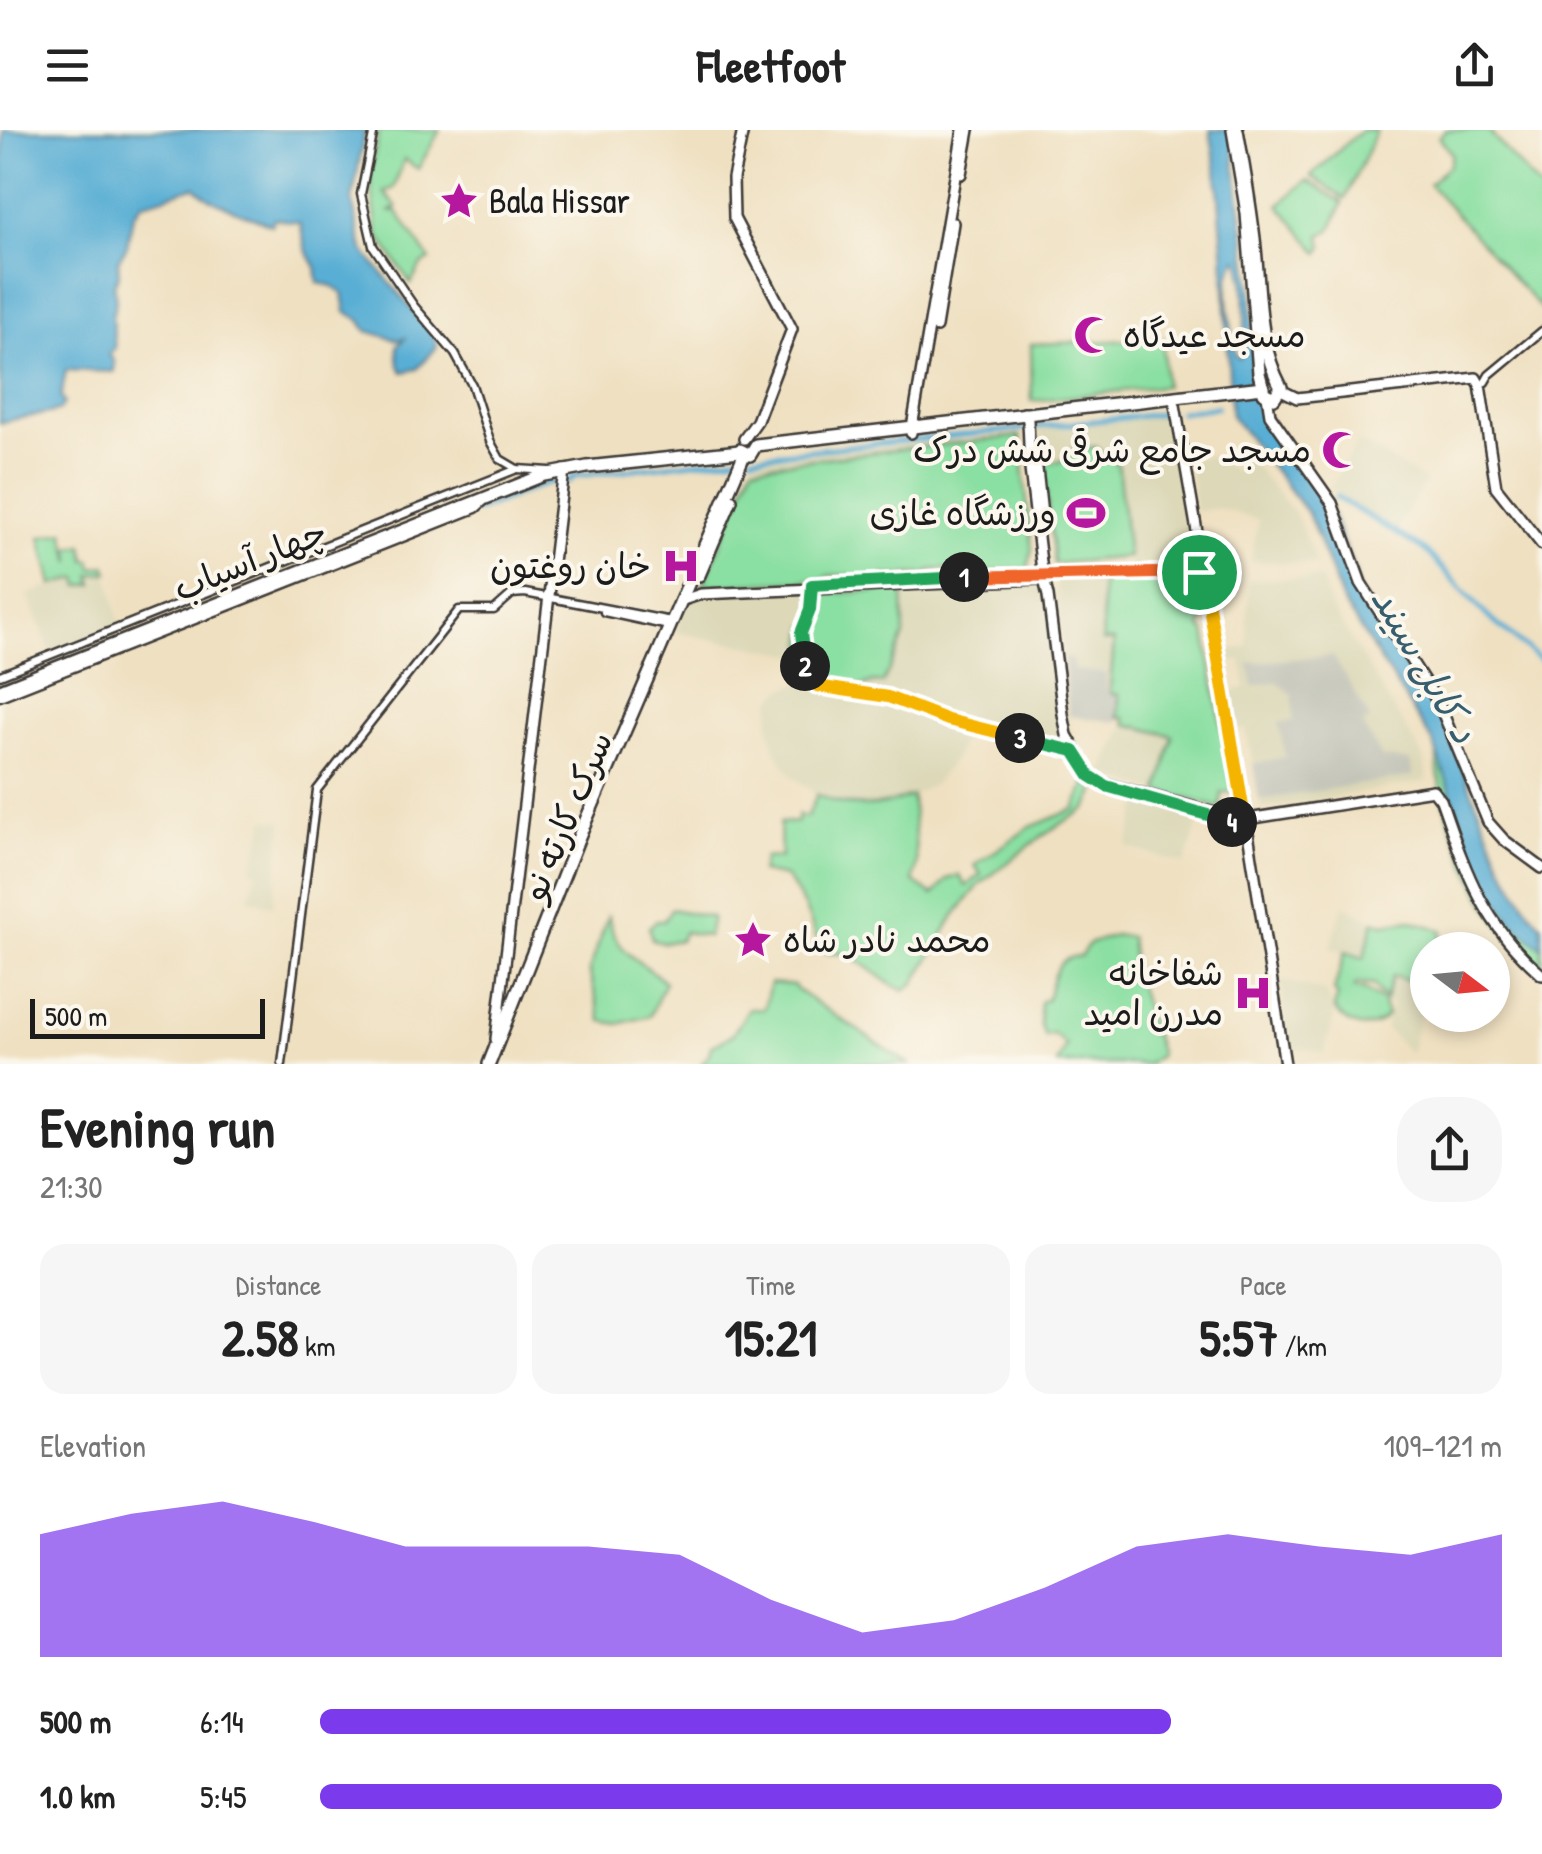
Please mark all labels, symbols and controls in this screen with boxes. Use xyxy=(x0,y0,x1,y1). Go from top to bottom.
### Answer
text: Fleetfoot xyxy=(697,35,845,96)
icon: menu xyxy=(40,38,95,93)
icon: share xyxy=(1447,38,1502,93)
place label: Bala Hissar xyxy=(489,177,630,224)
place icon: Bala Hissar xyxy=(438,180,480,222)
place label: مسجد عیدگاه xyxy=(1123,311,1306,358)
mosque icon: مسجد عیدگاه xyxy=(1072,314,1114,356)
place label: مسجد جامع شرقی شش درک xyxy=(913,426,1311,475)
mosque icon: مسجد جامع شرقی شش درک xyxy=(1320,429,1362,471)
place label: ورزشگاه غازی xyxy=(870,489,1056,536)
sports icon: ورزشگاه غازی xyxy=(1065,492,1107,534)
street label: چهار آسیاب xyxy=(166,507,333,612)
pin xyxy=(1157,530,1242,615)
place label: خان روغتون xyxy=(490,542,651,589)
hospital icon: خان روغتون xyxy=(660,545,702,587)
icon: arrive xyxy=(1172,545,1227,600)
pin: 1 xyxy=(939,552,989,602)
text: 1 xyxy=(959,558,969,596)
water label: د کابل سيند xyxy=(1360,577,1492,752)
pin: 2 xyxy=(780,641,830,691)
text: 2 xyxy=(798,647,812,685)
pin: 3 xyxy=(995,713,1045,763)
text: 3 xyxy=(1014,719,1026,757)
street label: سرک کارته نو xyxy=(509,724,623,910)
pin: 4 xyxy=(1207,797,1257,847)
text: 4 xyxy=(1227,803,1237,841)
place label: محمد نادر شاه xyxy=(783,916,991,963)
place icon: محمد نادر شاه xyxy=(732,919,774,961)
north arrow xyxy=(1410,932,1510,1032)
map controls xyxy=(1410,932,1510,1032)
place label: شفاخانه مدرن امید xyxy=(1084,949,1223,1036)
hospital icon: شفاخانه مدرن امید xyxy=(1232,972,1274,1014)
scale bar xyxy=(30,994,265,1038)
text: 500 m xyxy=(45,997,107,1035)
text: Evening run xyxy=(40,1090,275,1164)
button: share xyxy=(1397,1097,1502,1202)
text: 21:30 xyxy=(40,1165,103,1208)
text: Distance xyxy=(236,1266,321,1304)
text: Time xyxy=(746,1266,796,1304)
text: Pace xyxy=(1240,1266,1287,1304)
text: 2.58 xyxy=(222,1304,299,1372)
text: 15:21 xyxy=(725,1304,817,1372)
text: 5:57 xyxy=(1200,1304,1278,1372)
text: km xyxy=(299,1327,336,1365)
text: /km xyxy=(1278,1327,1327,1365)
text: Elevation xyxy=(40,1424,146,1467)
text: 109–121 m xyxy=(1384,1424,1502,1467)
text: 500 m xyxy=(40,1700,111,1743)
text: 6:14 xyxy=(200,1700,244,1743)
text: 1.0 km xyxy=(40,1775,115,1818)
text: 5:45 xyxy=(200,1775,247,1818)

